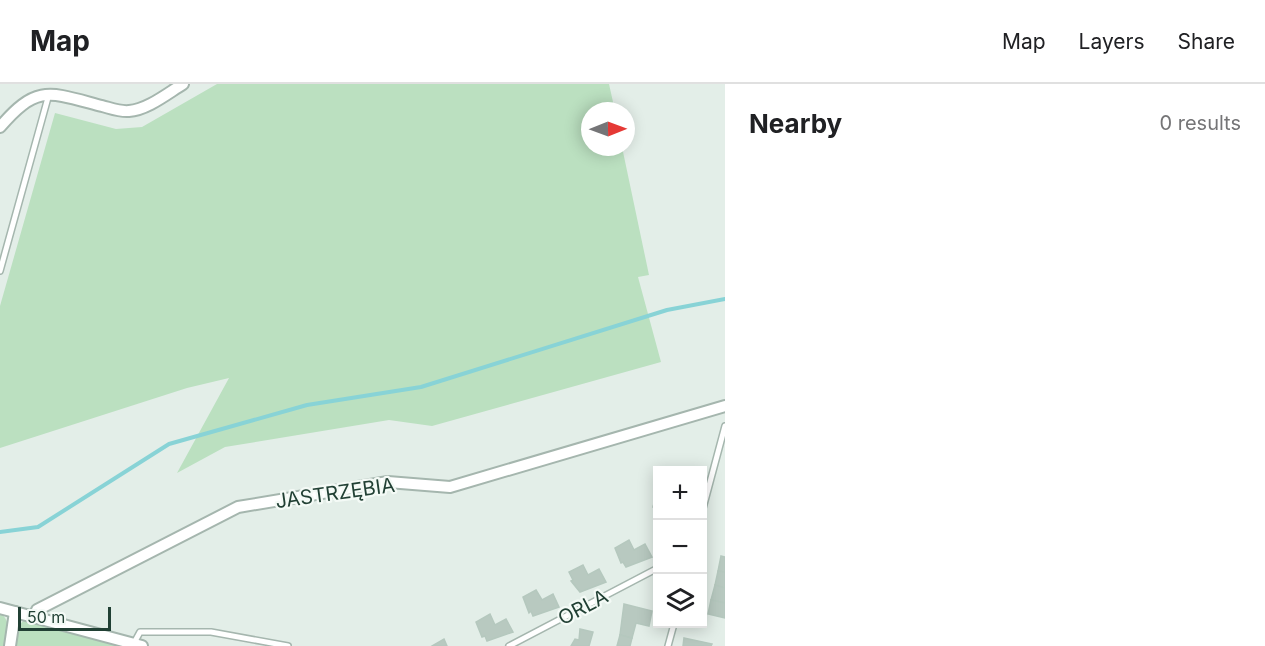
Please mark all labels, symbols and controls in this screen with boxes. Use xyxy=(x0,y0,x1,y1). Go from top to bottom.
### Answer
text: Map xyxy=(30,24,90,58)
text: Map xyxy=(1002,29,1046,54)
text: Layers xyxy=(1079,29,1145,54)
text: Share xyxy=(1178,29,1235,54)
north arrow xyxy=(581,102,635,156)
text: Nearby xyxy=(749,108,842,139)
text: 0 results xyxy=(1159,111,1241,135)
map controls xyxy=(653,466,707,628)
button: + xyxy=(653,466,707,520)
street label: JASTRZĘBIA xyxy=(274,473,396,513)
button: − xyxy=(653,520,707,574)
button: layers xyxy=(653,574,707,628)
street label: ORLA xyxy=(554,584,612,630)
scale bar xyxy=(18,604,111,632)
text: 50 m xyxy=(27,607,65,627)

